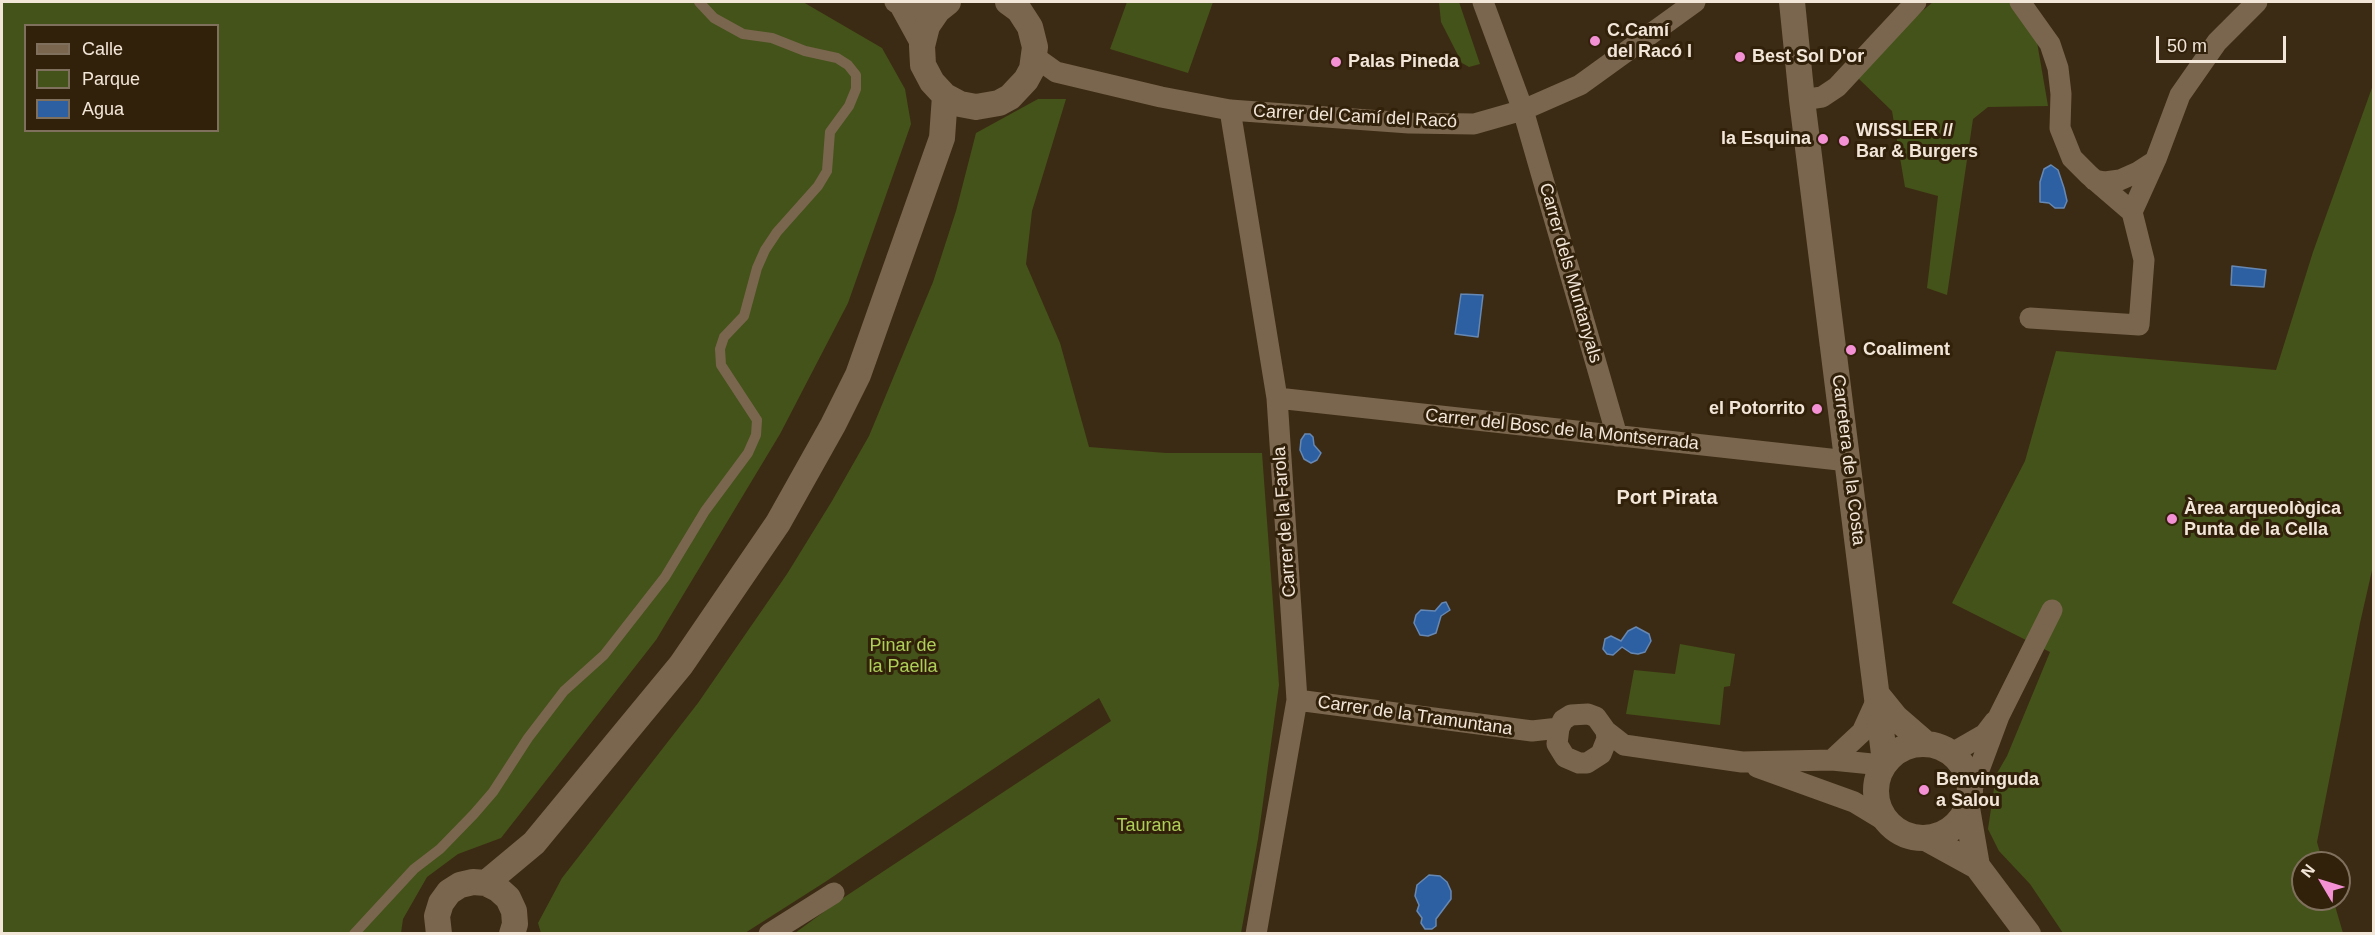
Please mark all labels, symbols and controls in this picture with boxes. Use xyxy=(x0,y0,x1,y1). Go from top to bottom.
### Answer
place label: C.Camí del Racó I xyxy=(1607,20,1692,63)
legend xyxy=(24,24,219,132)
scale bar xyxy=(2159,24,2290,62)
marker: C.Camí del Racó I xyxy=(1588,34,1602,48)
text: 50 m xyxy=(2167,36,2207,56)
text: Calle xyxy=(82,39,123,59)
place label: Best Sol D'or xyxy=(1752,46,1864,68)
marker: Best Sol D'or xyxy=(1733,50,1747,64)
place label: Palas Pineda xyxy=(1348,51,1459,73)
marker: Palas Pineda xyxy=(1329,55,1343,69)
text: Parque xyxy=(82,69,140,89)
text: Agua xyxy=(82,99,124,119)
street label: Carrer del Camí del Racó xyxy=(1253,101,1457,133)
place label: WISSLER // Bar & Burgers xyxy=(1856,120,1978,162)
place label: la Esquina xyxy=(1721,128,1811,150)
marker: la Esquina xyxy=(1816,132,1830,146)
marker: WISSLER // Bar & Burgers xyxy=(1837,134,1851,148)
street label: Carrer dels Muntanyals xyxy=(1534,181,1606,365)
place label: Coaliment xyxy=(1863,339,1950,361)
marker: Coaliment xyxy=(1844,343,1858,357)
street label: Carretera de la Costa xyxy=(1827,373,1869,547)
place label: el Potorrito xyxy=(1709,398,1805,420)
marker: el Potorrito xyxy=(1810,402,1824,416)
street label: Carrer del Bosc de la Montserrada xyxy=(1424,405,1700,455)
street label: Carrer de la Farola xyxy=(1269,446,1301,598)
district label: Port Pirata xyxy=(1616,486,1718,510)
place label: Àrea arqueològica Punta de la Cella xyxy=(2184,498,2341,540)
marker: Àrea arqueològica Punta de la Cella xyxy=(2165,512,2179,526)
park label: Pinar de la Paella xyxy=(868,635,938,678)
street label: Carrer de la Tramuntana xyxy=(1316,692,1514,740)
place label: Benvinguda a Salou xyxy=(1936,769,2039,812)
marker: Benvinguda a Salou xyxy=(1917,783,1931,797)
park label: Taurana xyxy=(1116,815,1182,837)
north arrow xyxy=(2291,851,2351,911)
text: N xyxy=(2298,861,2318,881)

